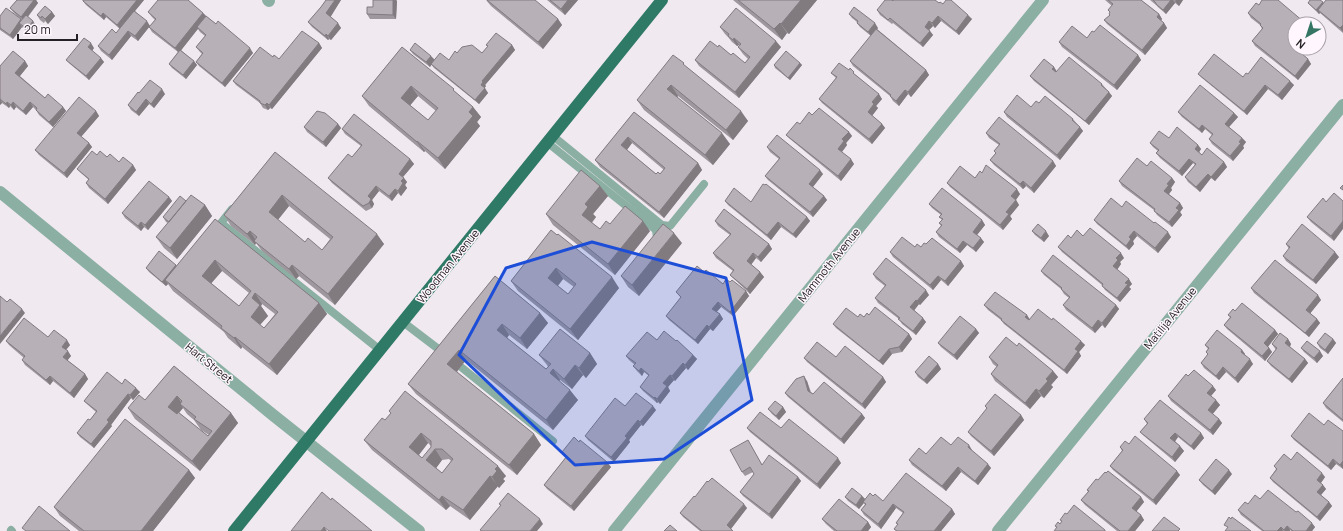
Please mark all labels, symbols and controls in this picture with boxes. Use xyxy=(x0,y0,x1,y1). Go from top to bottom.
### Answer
scale bar xyxy=(18,16,77,42)
north arrow xyxy=(1287,16,1327,56)
text: 20 m xyxy=(24,21,51,38)
text: N xyxy=(1293,36,1308,52)
street label: Mammoth Avenue xyxy=(794,224,864,305)
street label: Woodman Avenue xyxy=(413,225,482,306)
street label: Matilija Avenue xyxy=(1140,283,1200,352)
street label: Hart Street xyxy=(183,339,236,386)

